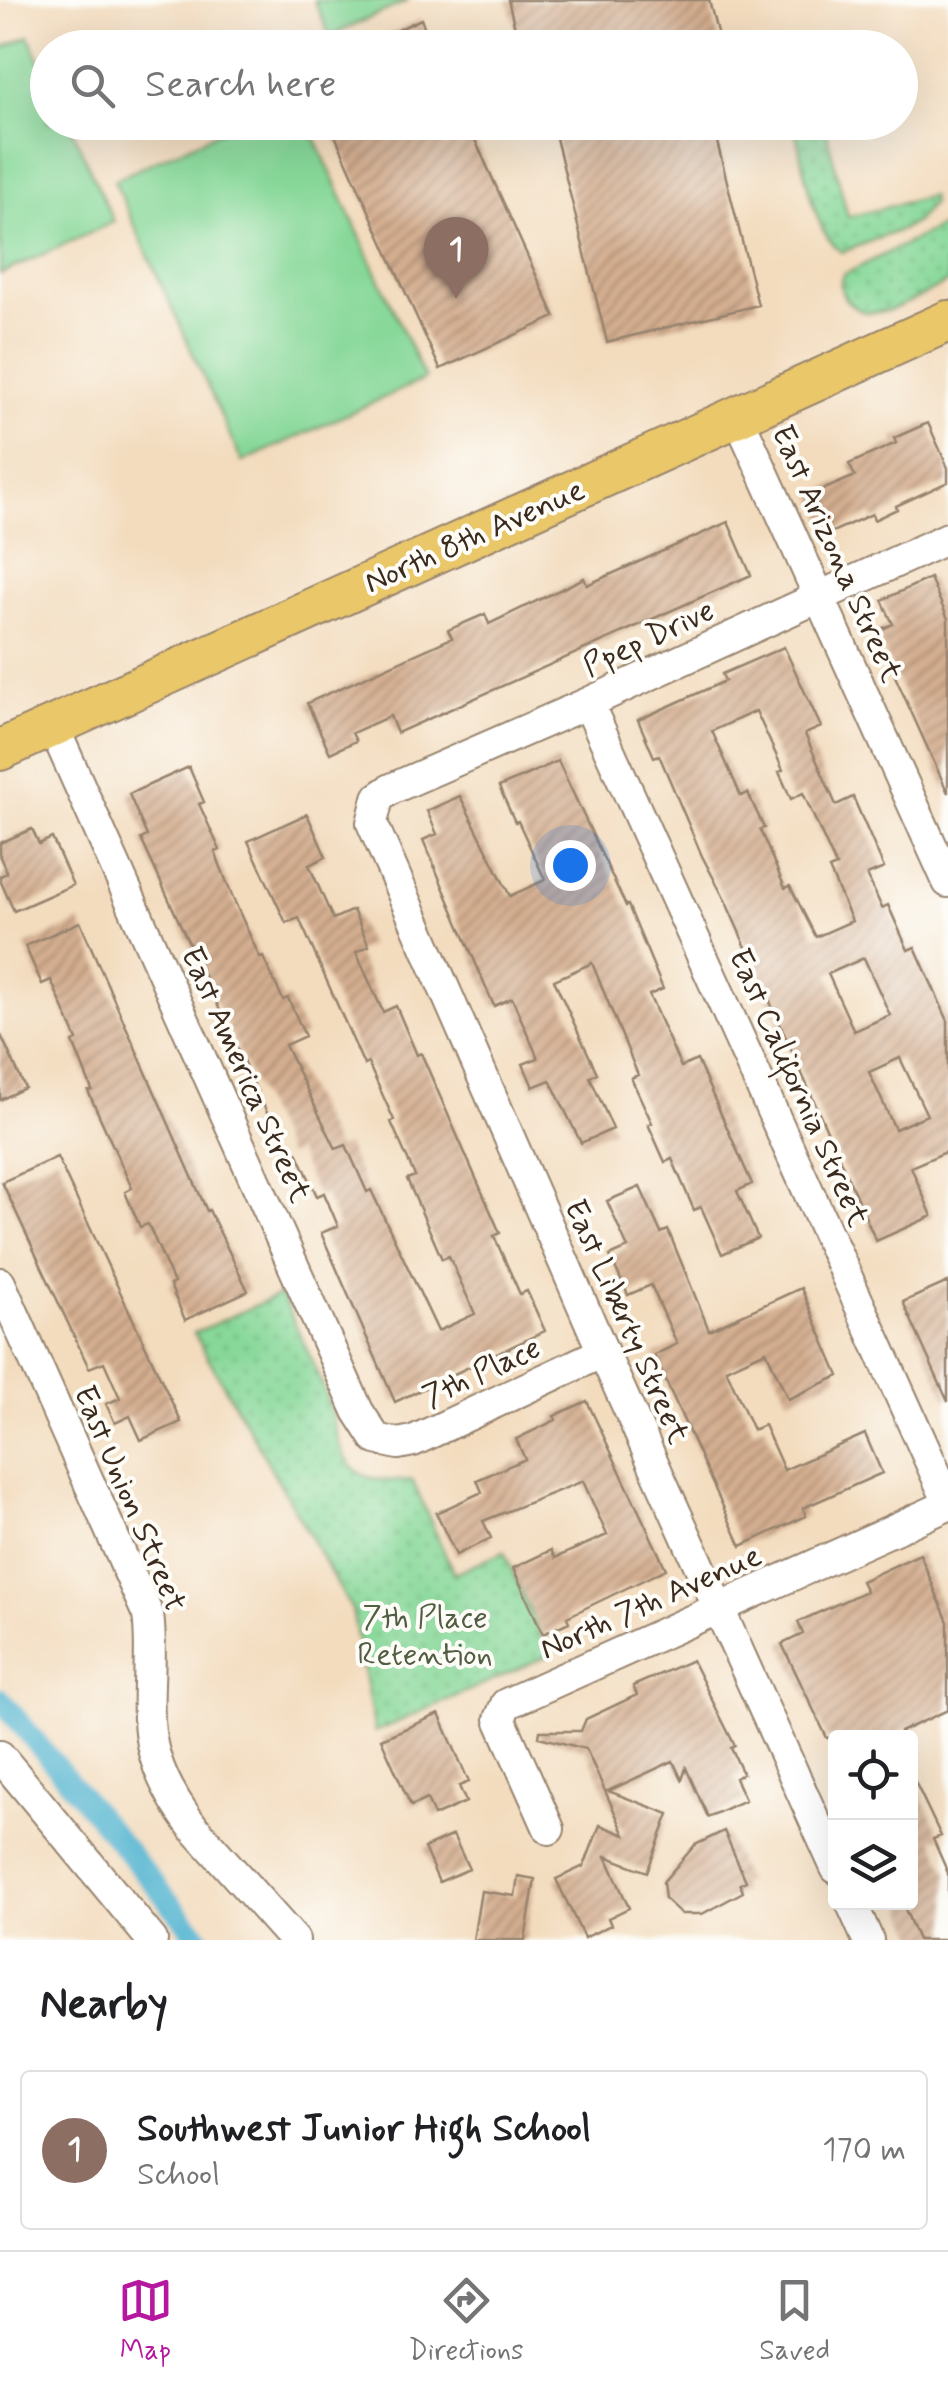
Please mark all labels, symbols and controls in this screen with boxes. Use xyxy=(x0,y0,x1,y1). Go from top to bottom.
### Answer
search box xyxy=(30,30,918,140)
icon: search xyxy=(65,58,120,113)
text: Search here xyxy=(145,61,336,110)
pin: 1 xyxy=(424,216,488,299)
street label: East Arizona Street xyxy=(761,419,912,689)
street label: North 8th Avenue xyxy=(358,469,592,604)
street label: Ppep Drive xyxy=(576,590,721,688)
your location xyxy=(545,840,596,891)
street label: East America Street xyxy=(170,940,321,1210)
street label: East California Street xyxy=(716,942,879,1235)
street label: East Liberty Street xyxy=(553,1193,699,1451)
street label: 7th Place xyxy=(416,1327,548,1418)
street label: East Union Street xyxy=(63,1379,196,1618)
street label: North 7th Avenue xyxy=(533,1535,768,1670)
park label: 7th Place Retention xyxy=(357,1597,493,1676)
map controls xyxy=(828,1730,918,1910)
button: locate xyxy=(828,1730,918,1820)
button: layers xyxy=(828,1820,918,1910)
text: Nearby xyxy=(40,1978,168,2033)
text: Southwest Junior High School xyxy=(137,2105,591,2154)
text: 1 xyxy=(67,2129,82,2171)
text: 170 m xyxy=(822,2129,906,2171)
text: School xyxy=(137,2154,220,2196)
tab: Map xyxy=(118,2273,173,2370)
tab: Directions xyxy=(409,2273,524,2370)
tab: Saved xyxy=(759,2273,830,2370)

